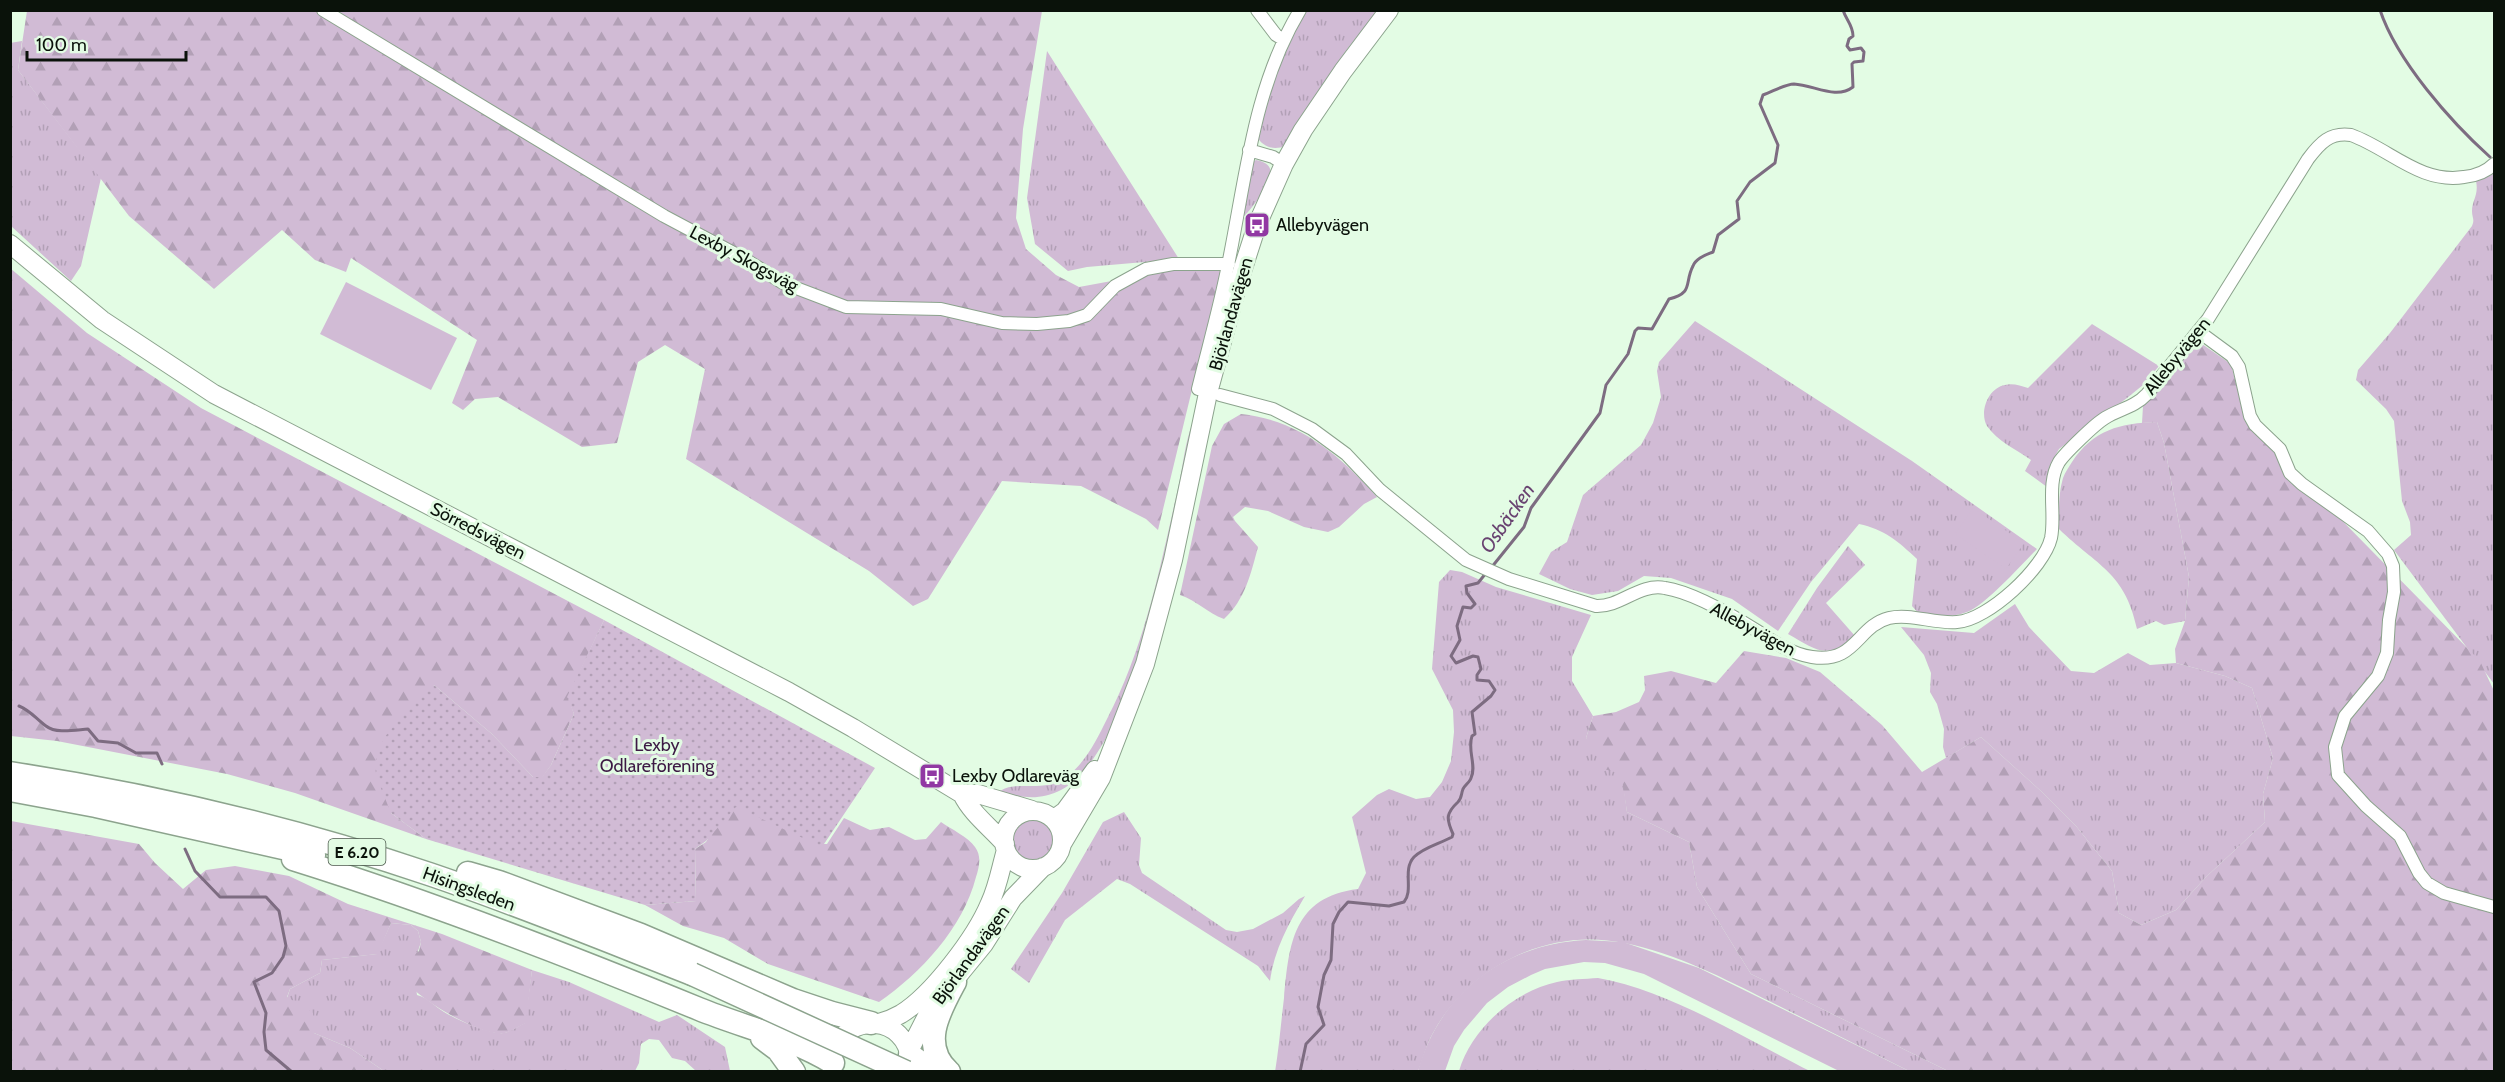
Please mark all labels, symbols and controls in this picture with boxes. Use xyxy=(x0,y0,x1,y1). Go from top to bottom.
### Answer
scale bar xyxy=(27,24,186,62)
text: 100 m xyxy=(36,34,87,56)
bus stop icon: Allebyvägen xyxy=(1242,210,1272,240)
place label: Allebyvägen xyxy=(1276,214,1369,236)
street label: Lexby Skogsväg xyxy=(686,221,803,297)
street label: Björlandavägen xyxy=(1204,255,1258,373)
street label: Allebyvägen xyxy=(2139,313,2215,399)
water label: Osbäcken xyxy=(1475,479,1539,557)
street label: Sörredsvägen xyxy=(427,498,529,564)
street label: Allebyvägen xyxy=(1707,597,1799,661)
park label: Lexby Odlareförening xyxy=(600,734,715,777)
bus stop icon: Lexby Odlareväg xyxy=(917,761,947,791)
place label: Lexby Odlareväg xyxy=(952,765,1080,787)
road number: E 6.20 xyxy=(328,839,386,865)
street label: Hisingsleden xyxy=(420,862,518,916)
street label: Björlandavägen xyxy=(928,901,1014,1009)

